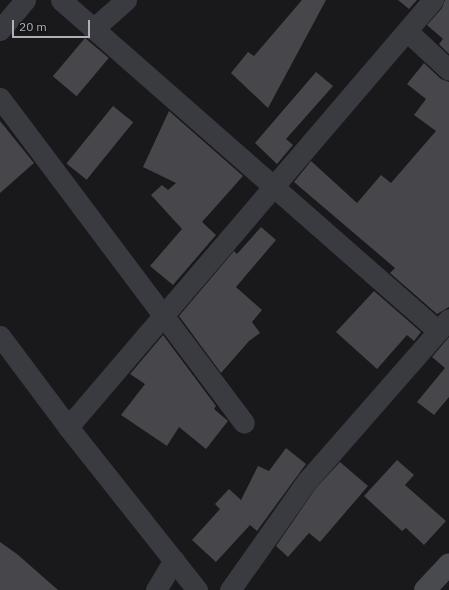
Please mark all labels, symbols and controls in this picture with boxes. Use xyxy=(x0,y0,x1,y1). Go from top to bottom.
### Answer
scale bar xyxy=(14,12,92,38)
text: 20 m xyxy=(19,19,47,34)

